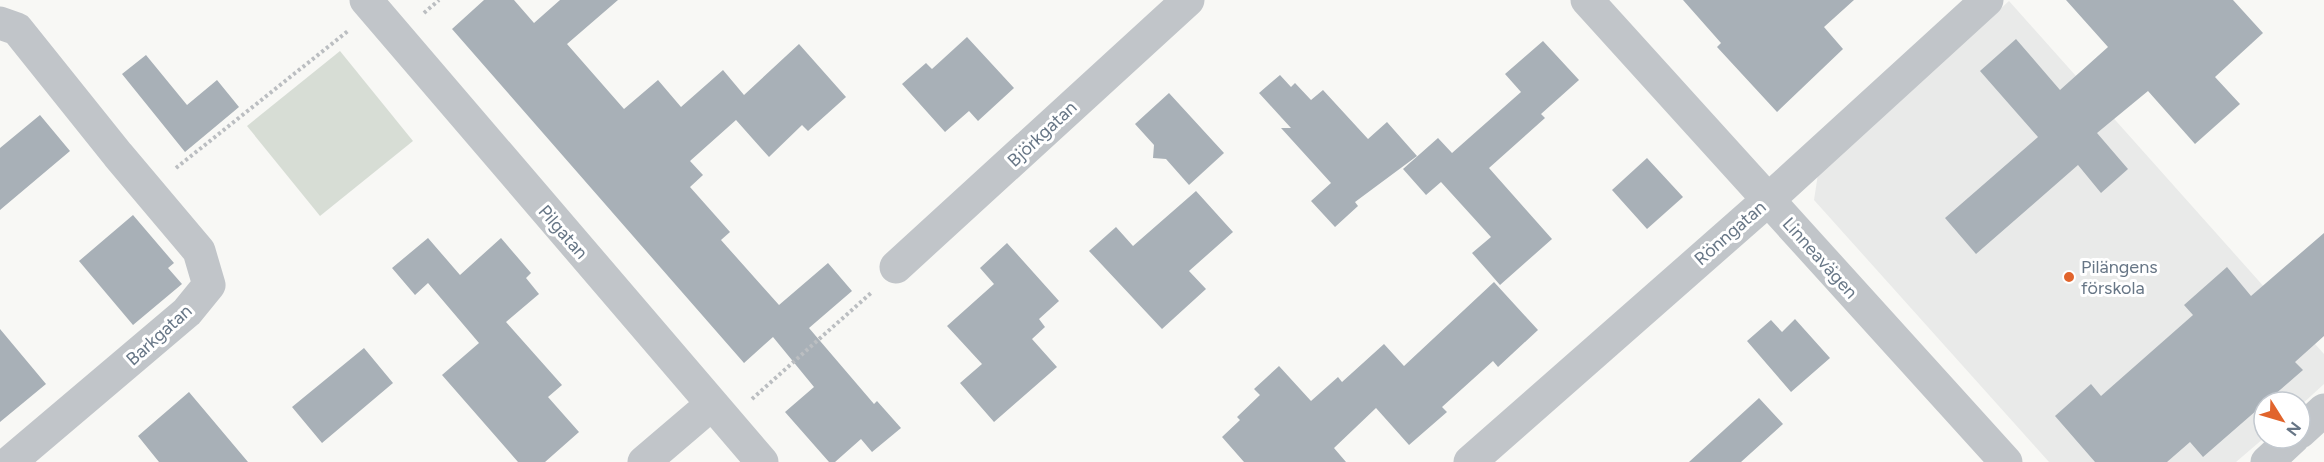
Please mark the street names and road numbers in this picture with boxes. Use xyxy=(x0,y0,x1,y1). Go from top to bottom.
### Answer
street label: Björkgatan xyxy=(1003,96,1081,172)
street label: Rönngatan xyxy=(1690,196,1770,270)
street label: Pilgatan xyxy=(534,201,592,263)
street label: Linneavägen xyxy=(1778,213,1862,303)
street label: Barkgatan xyxy=(122,300,196,370)

